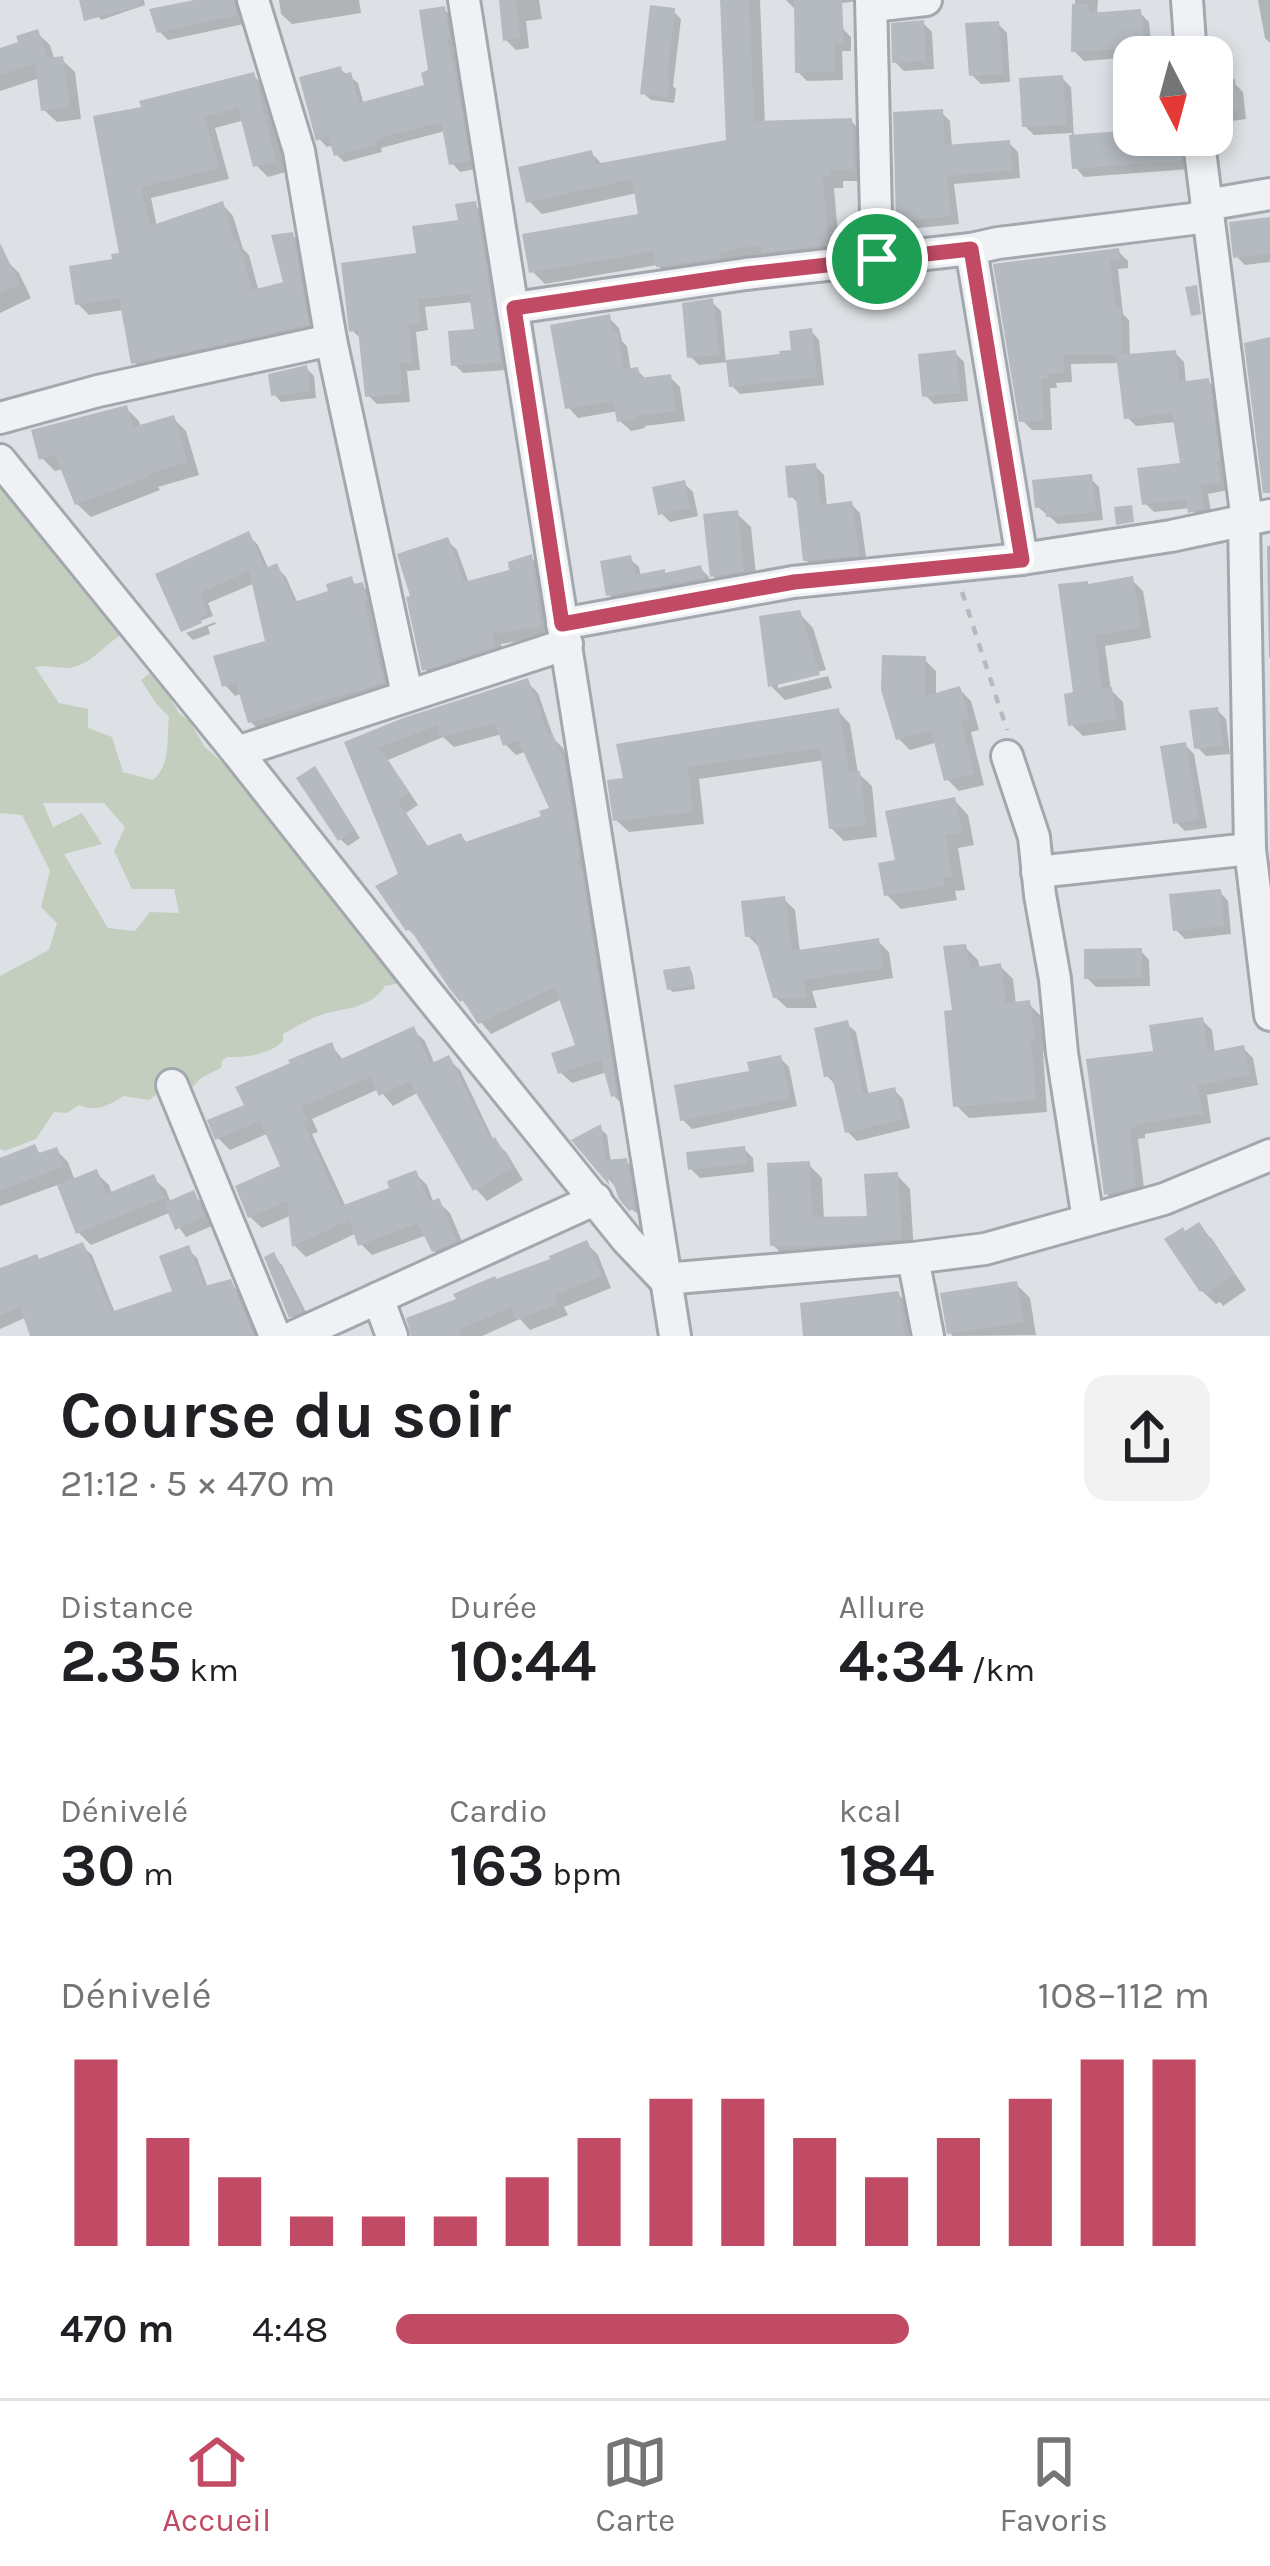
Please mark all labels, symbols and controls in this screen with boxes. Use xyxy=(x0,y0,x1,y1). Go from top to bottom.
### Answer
north arrow xyxy=(1113,36,1233,156)
map controls xyxy=(1113,36,1233,156)
pin xyxy=(826,208,928,310)
icon: arrive xyxy=(844,226,910,292)
button: share xyxy=(1084,1375,1210,1501)
text: Course du soir xyxy=(60,1376,511,1454)
text: 21:12 · 5 × 470 m xyxy=(60,1460,335,1506)
text: Distance xyxy=(60,1588,193,1626)
text: Durée xyxy=(449,1588,537,1626)
text: Allure xyxy=(839,1588,925,1626)
text: 2.35 xyxy=(60,1626,181,1696)
text: 10:44 xyxy=(449,1626,596,1696)
text: 4:34 xyxy=(839,1626,964,1696)
text: km xyxy=(181,1651,239,1689)
text: /km xyxy=(964,1651,1035,1689)
text: Dénivelé xyxy=(60,1792,188,1830)
text: Cardio xyxy=(449,1792,547,1830)
text: kcal xyxy=(839,1792,902,1830)
text: 30 xyxy=(60,1830,135,1900)
text: 163 xyxy=(449,1830,544,1900)
text: 184 xyxy=(839,1830,935,1900)
text: m xyxy=(135,1855,174,1893)
text: bpm xyxy=(544,1855,622,1893)
text: Dénivelé xyxy=(60,1972,212,2018)
text: 108–112 m xyxy=(1037,1972,1210,2018)
text: 470 m xyxy=(60,2306,174,2352)
text: 4:48 xyxy=(252,2306,329,2352)
tab: Accueil xyxy=(162,2429,271,2539)
tab: Carte xyxy=(595,2429,675,2539)
tab: Favoris xyxy=(999,2429,1108,2539)

